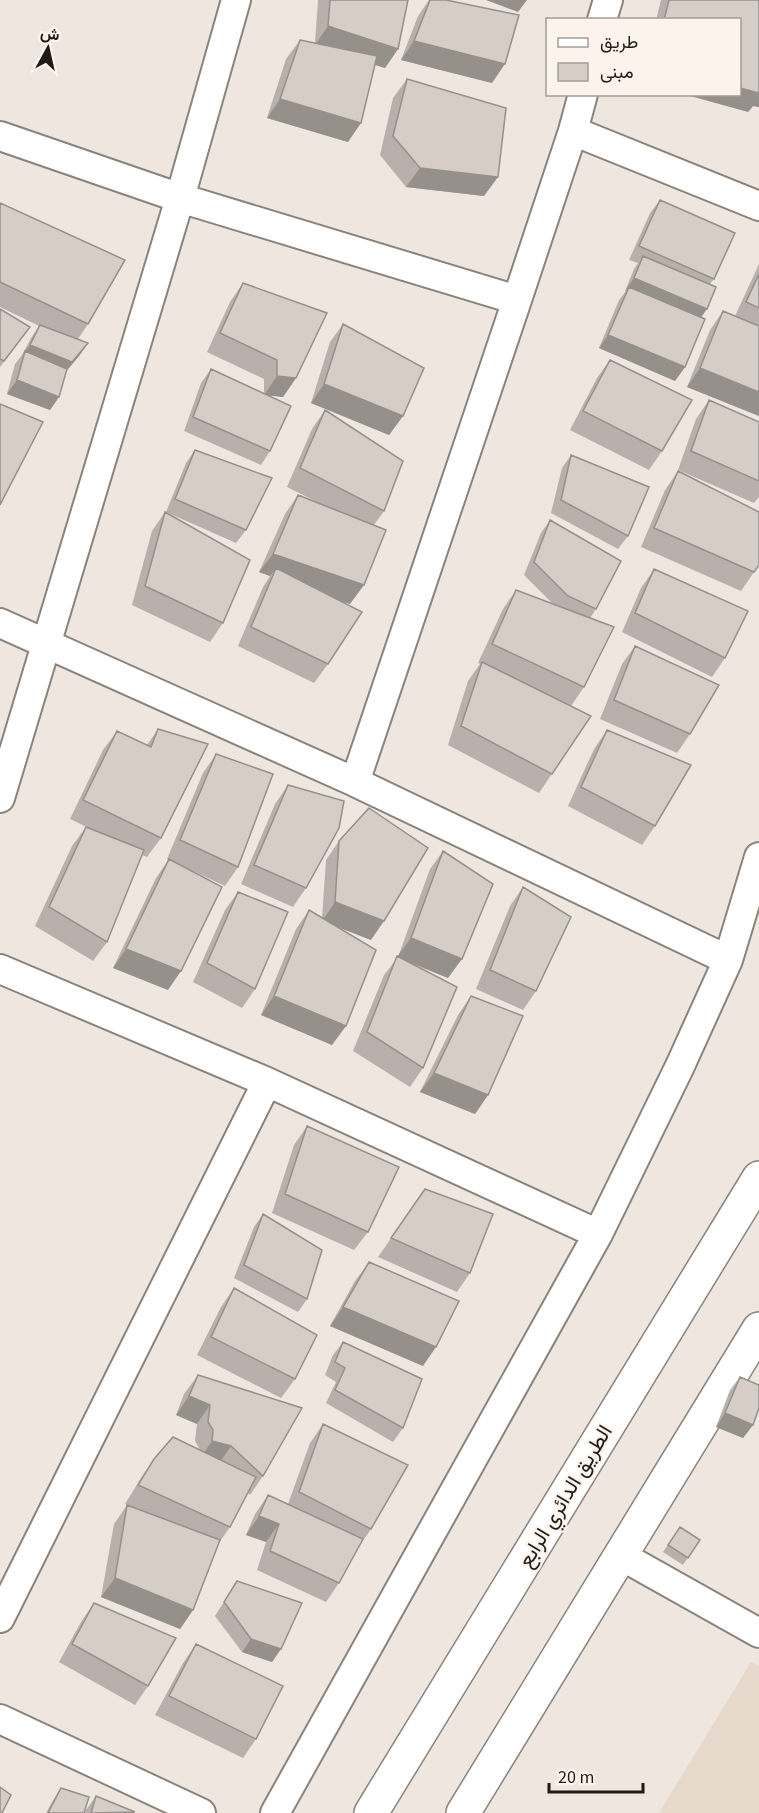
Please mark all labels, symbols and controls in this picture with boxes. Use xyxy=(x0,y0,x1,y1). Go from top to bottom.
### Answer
north arrow xyxy=(18,18,78,78)
legend xyxy=(546,18,741,96)
text: ش xyxy=(39,22,61,46)
text: طريق xyxy=(600,30,638,55)
text: مبنى xyxy=(600,60,634,85)
street label: الطريق الدائري الرابع xyxy=(510,1419,621,1574)
scale bar xyxy=(549,1756,644,1794)
text: 20 m xyxy=(558,1765,594,1790)

